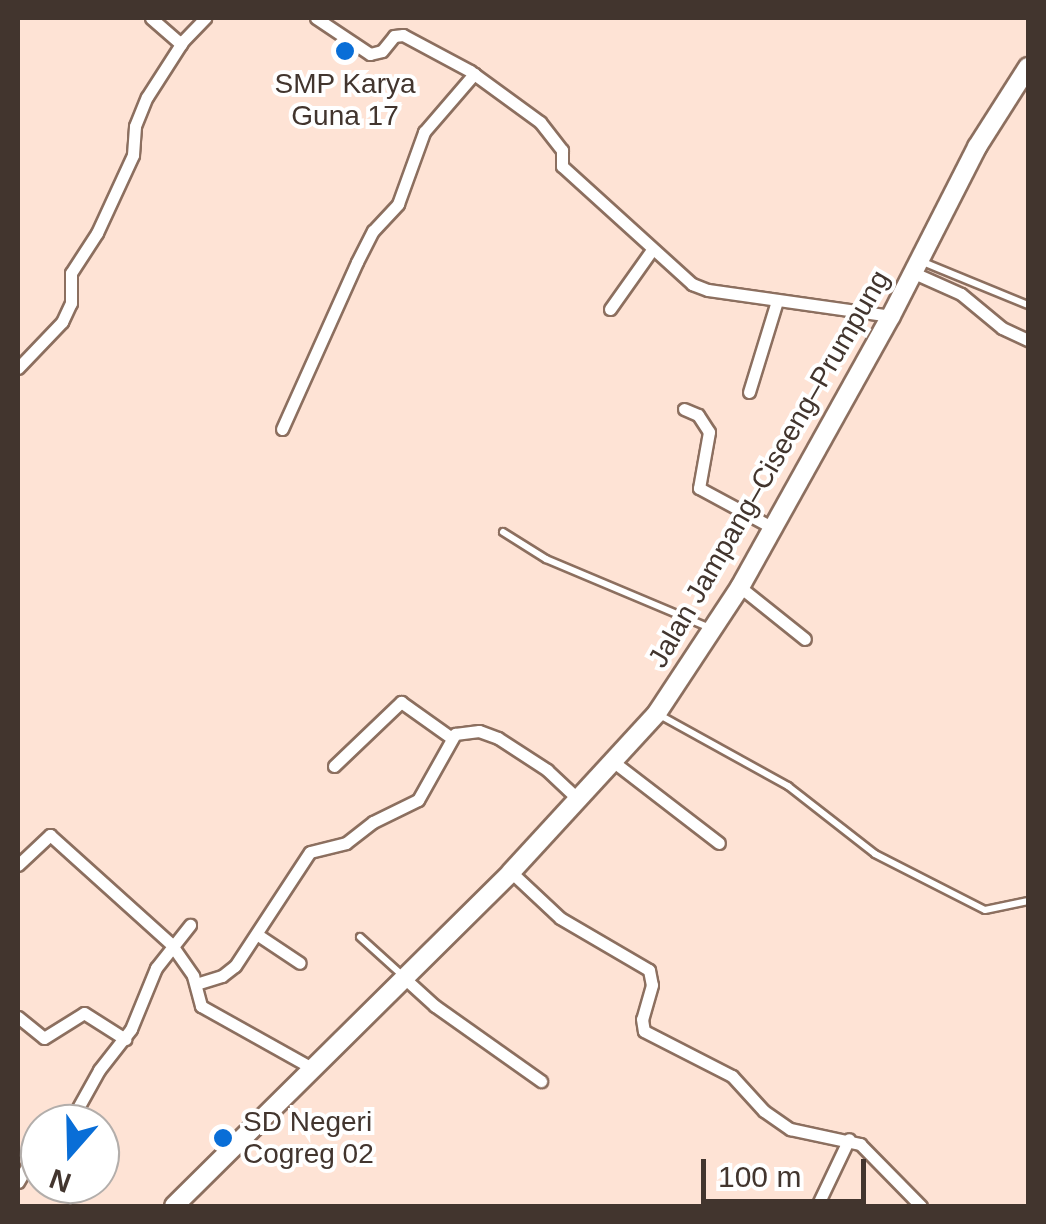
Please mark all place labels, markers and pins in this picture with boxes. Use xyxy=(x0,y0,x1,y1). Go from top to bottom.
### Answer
marker: SMP Karya Guna 17 xyxy=(334,40,356,62)
place label: SMP Karya Guna 17 xyxy=(274,67,416,133)
place label: SD Negeri Cogreg 02 xyxy=(243,1105,374,1171)
marker: SD Negeri Cogreg 02 xyxy=(212,1127,234,1149)

